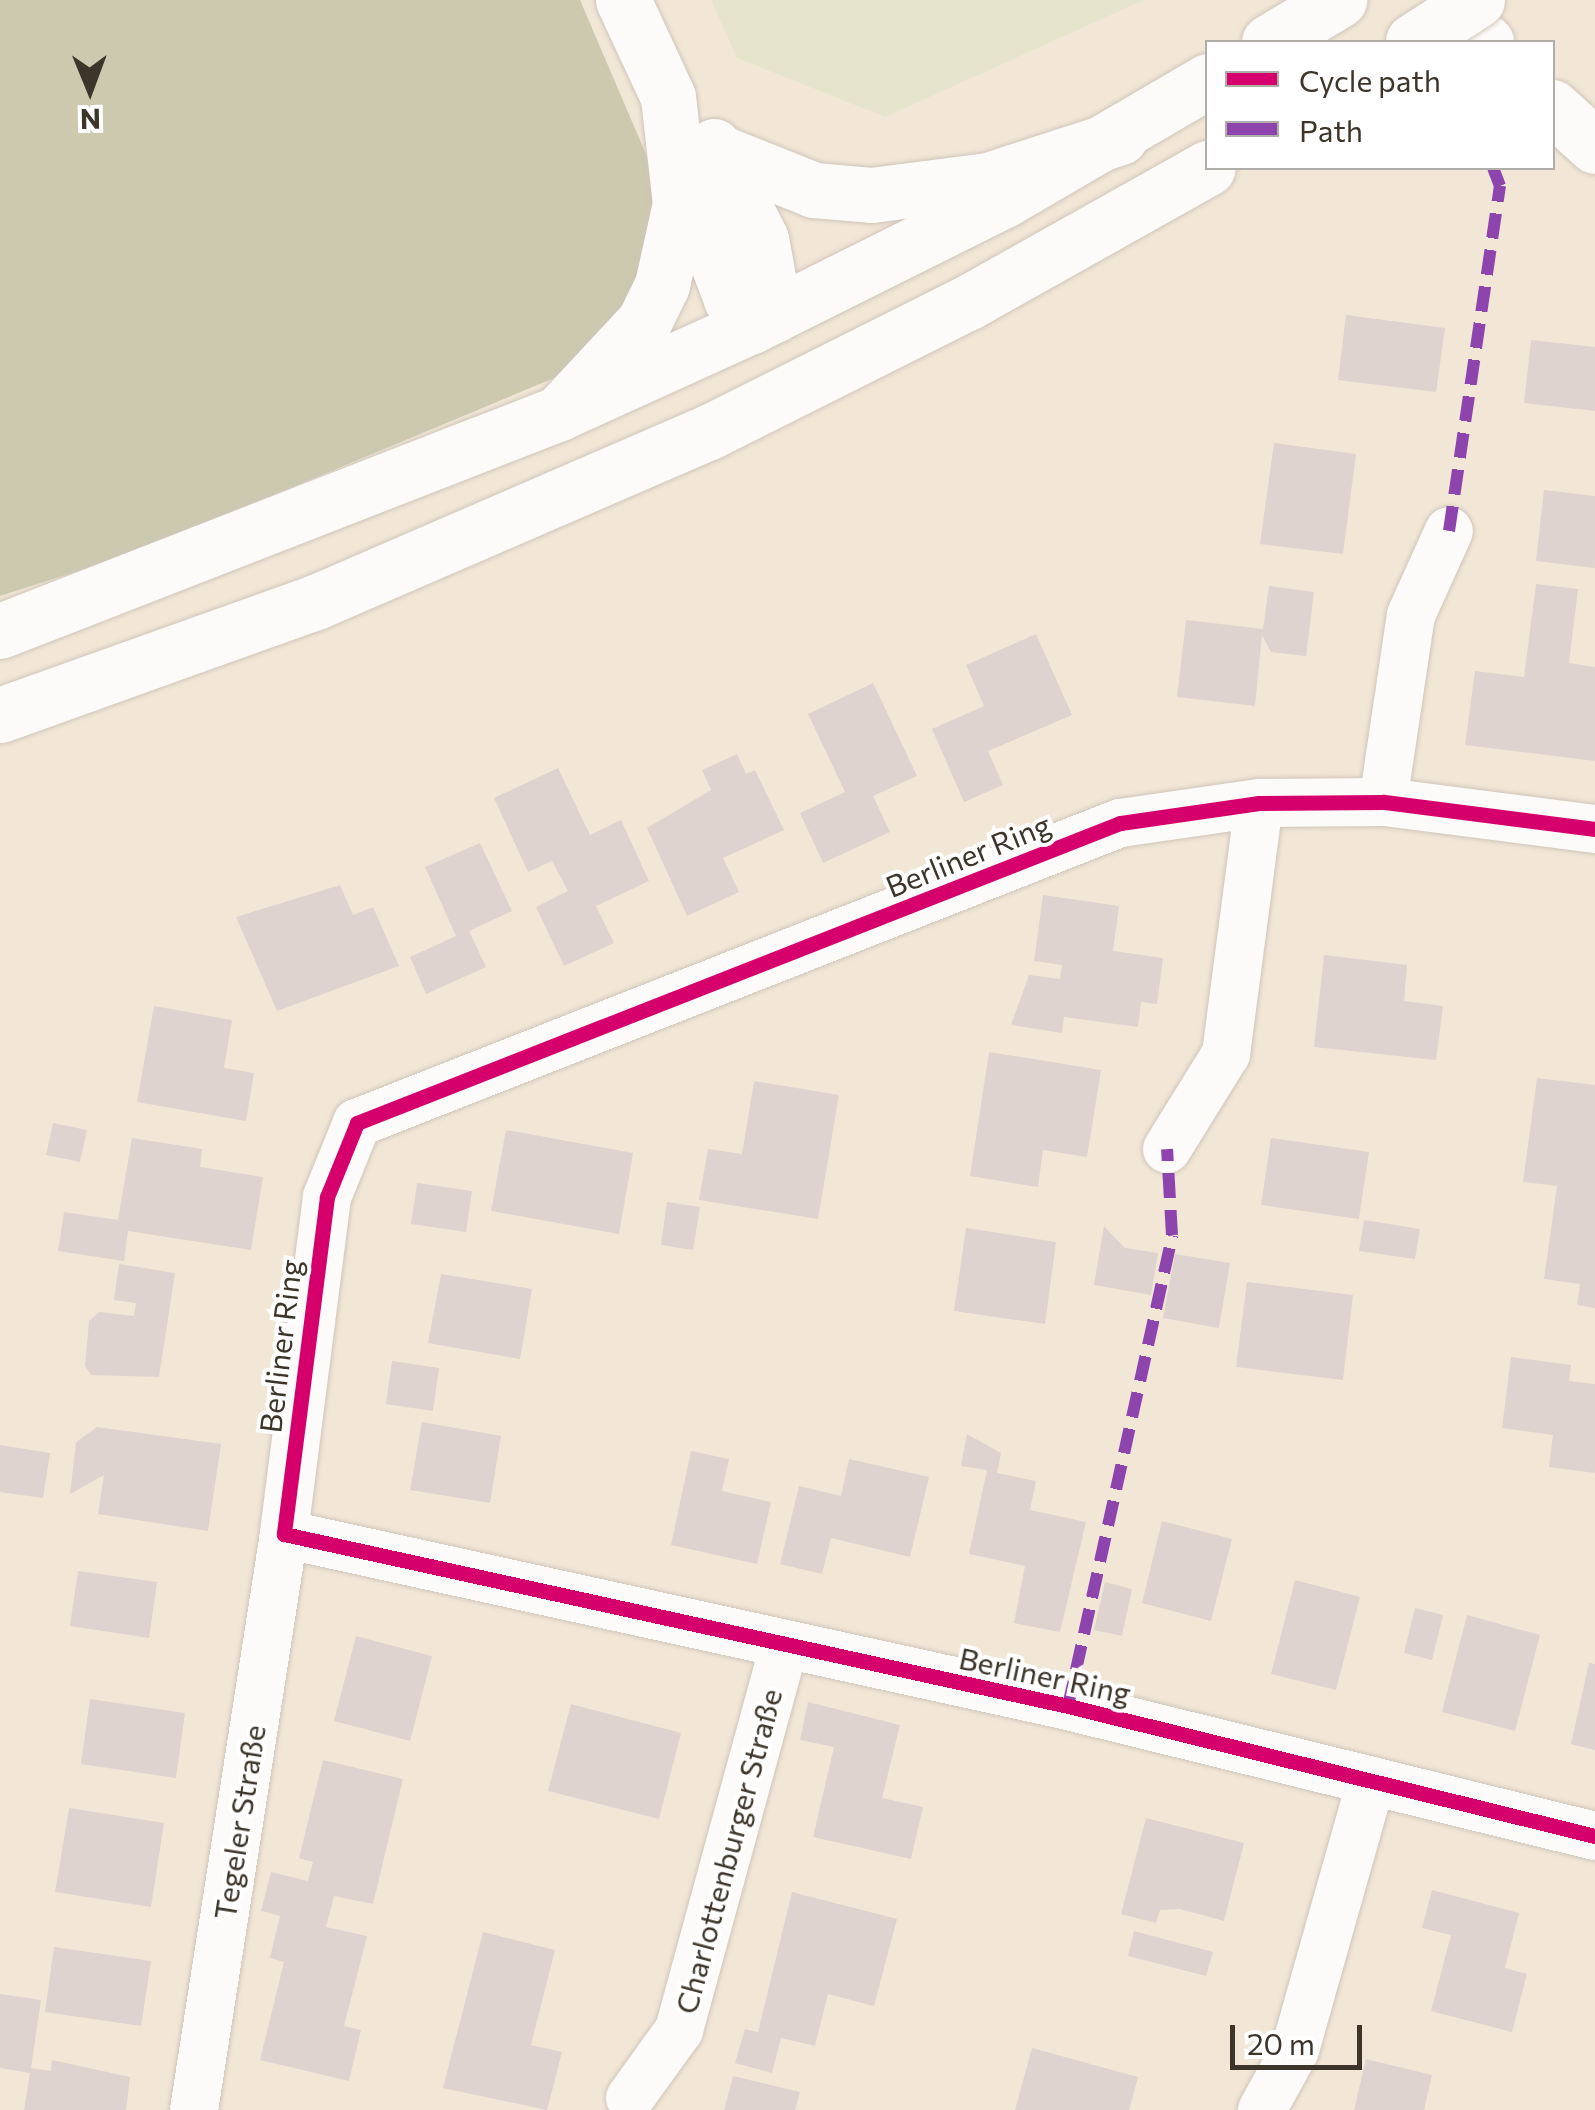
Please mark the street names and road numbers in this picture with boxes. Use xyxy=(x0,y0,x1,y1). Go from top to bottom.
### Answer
street label: Berliner Ring xyxy=(880,806,1056,904)
street label: Berliner Ring xyxy=(252,1257,308,1435)
street label: Berliner Ring xyxy=(956,1639,1134,1711)
street label: Charlottenburger Straße xyxy=(667,1684,789,2018)
street label: Tegeler Straße xyxy=(206,1722,272,1922)

